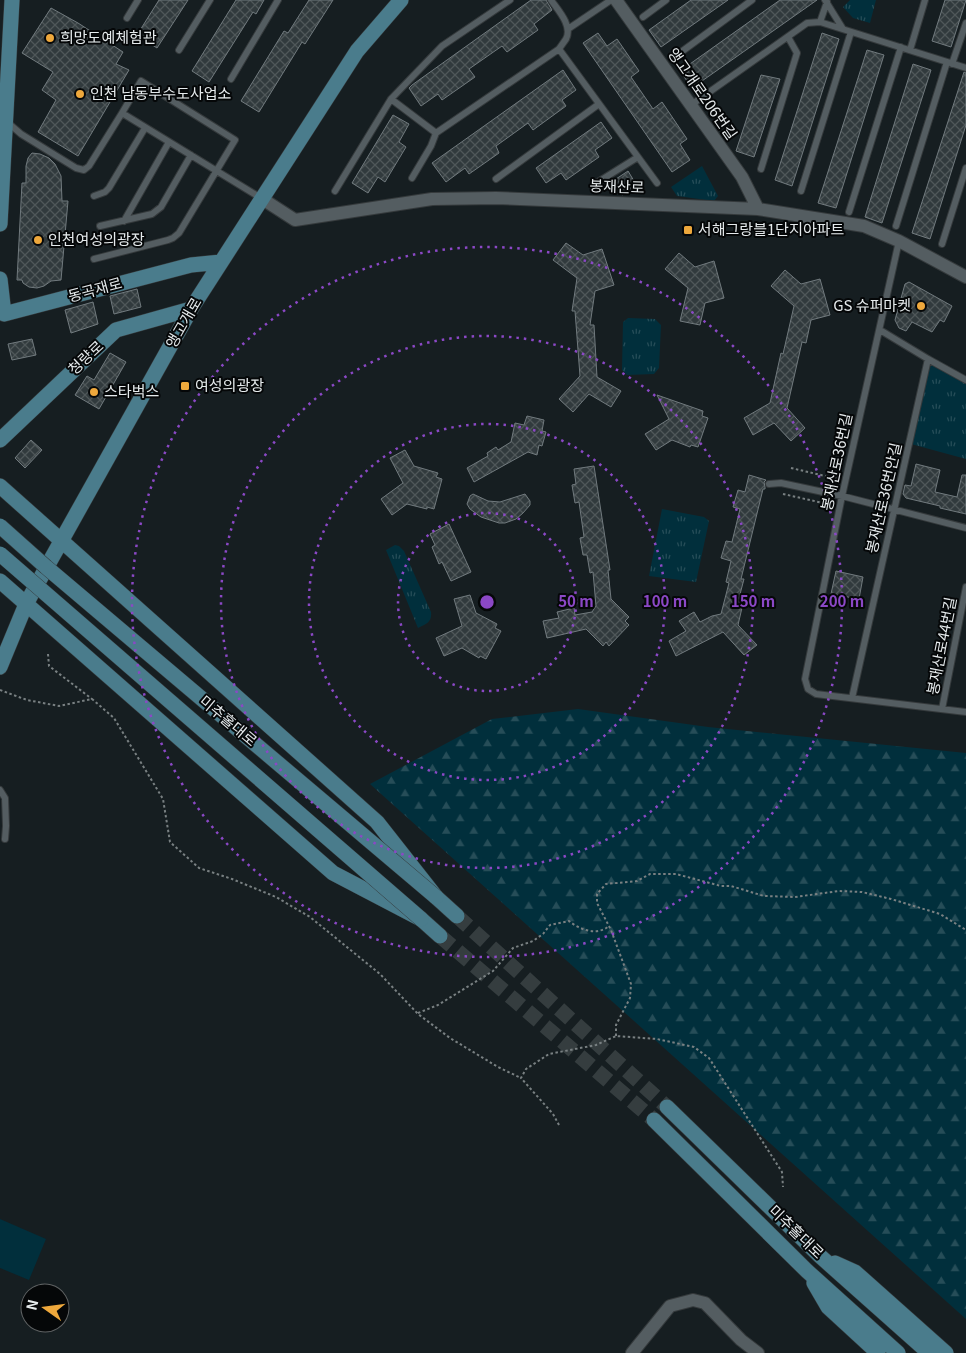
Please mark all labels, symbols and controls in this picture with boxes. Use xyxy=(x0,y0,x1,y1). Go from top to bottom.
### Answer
place label: 희망도예체험관 xyxy=(60,26,157,47)
marker: 희망도예체험관 xyxy=(44,32,56,44)
street label: 앵고개로206번길 xyxy=(664,43,743,143)
place label: 인천 남동부수도사업소 xyxy=(90,82,232,103)
marker: 인천 남동부수도사업소 xyxy=(74,88,86,100)
street label: 봉재산로 xyxy=(589,174,645,197)
place label: 서해그랑블1단지아파트 xyxy=(698,218,845,239)
marker: 서해그랑블1단지아파트 xyxy=(682,224,694,236)
place label: 인천여성의광장 xyxy=(48,228,145,249)
marker: 인천여성의광장 xyxy=(32,234,44,246)
street label: 동곡재로 xyxy=(65,271,124,306)
street label: 앵고개로 xyxy=(160,293,206,351)
place label: GS 슈퍼마켓 xyxy=(833,294,911,315)
marker: GS 슈퍼마켓 xyxy=(915,300,927,312)
street label: 청량로 xyxy=(63,335,107,379)
place label: 여성의광장 xyxy=(195,374,264,395)
place label: 스타벅스 xyxy=(104,380,159,401)
marker: 여성의광장 xyxy=(179,380,191,392)
marker: 스타벅스 xyxy=(88,386,100,398)
street label: 봉재산로36번길 xyxy=(815,411,856,513)
street label: 봉재산로36번안길 xyxy=(860,440,906,555)
text: 50 m xyxy=(558,590,594,611)
text: 100 m xyxy=(643,590,687,611)
text: 150 m xyxy=(731,590,775,611)
text: 200 m xyxy=(820,590,864,611)
centre of rings xyxy=(478,593,496,611)
street label: 봉재산로44번길 xyxy=(921,595,960,697)
street label: 미추홀대로 xyxy=(196,690,262,750)
street label: 미추홀대로 xyxy=(765,1199,829,1262)
north arrow xyxy=(20,1283,70,1333)
text: N xyxy=(20,1297,42,1312)

